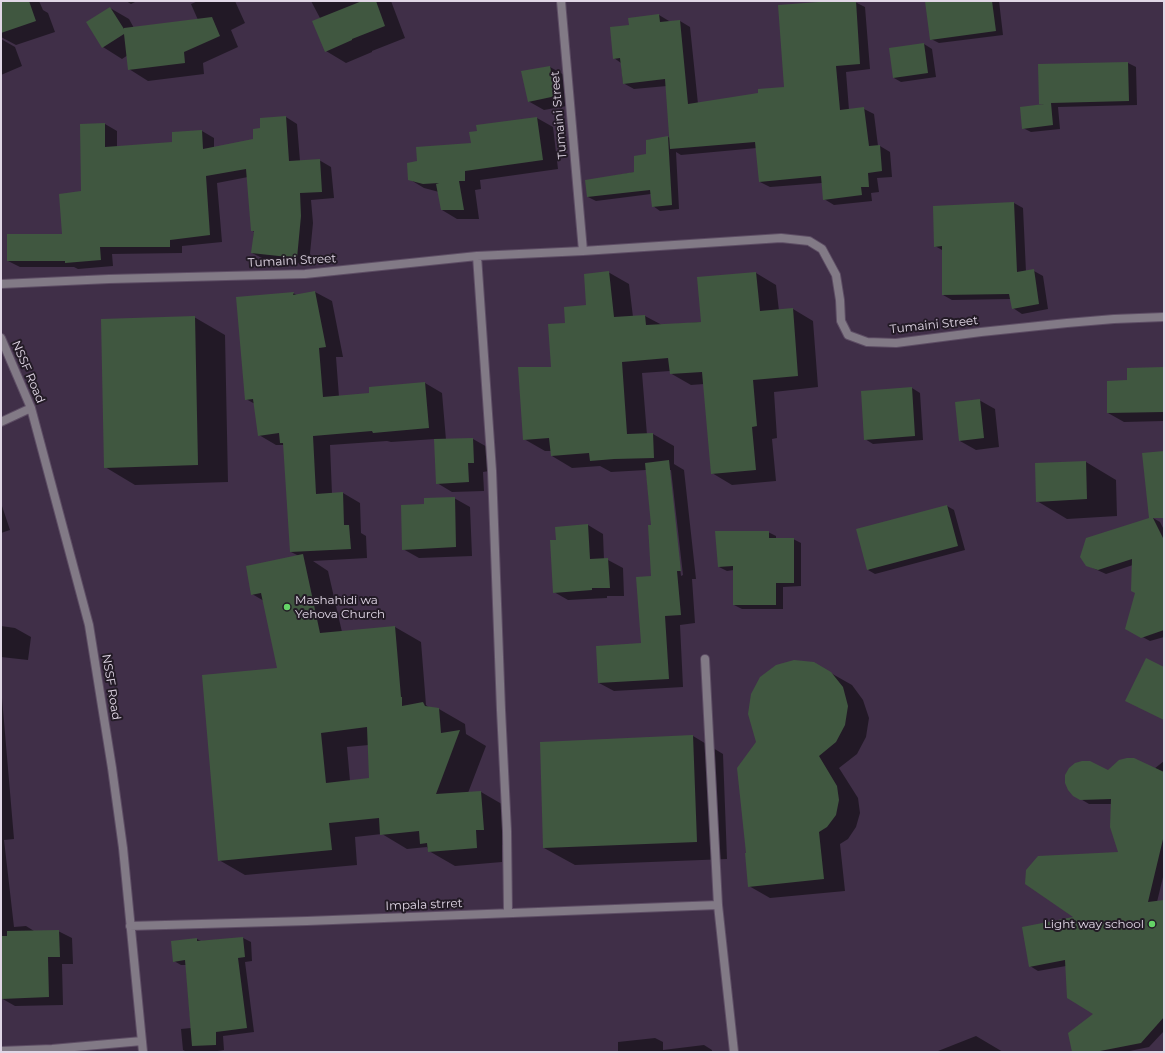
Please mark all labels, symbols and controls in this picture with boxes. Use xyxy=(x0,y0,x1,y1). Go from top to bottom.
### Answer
street label: Tumaini Street xyxy=(548,70,570,160)
street label: Tumaini Street xyxy=(247,251,337,271)
street label: Tumaini Street xyxy=(889,313,979,337)
street label: NSSF Road xyxy=(8,339,48,405)
place label: Mashahidi wa Yehova Church xyxy=(295,593,385,621)
marker: Mashahidi wa Yehova Church xyxy=(282,602,292,612)
street label: NSSF Road xyxy=(99,653,123,721)
street label: Impala strret xyxy=(385,896,463,914)
place label: Light way school xyxy=(1044,917,1144,931)
marker: Light way school xyxy=(1147,919,1157,929)

